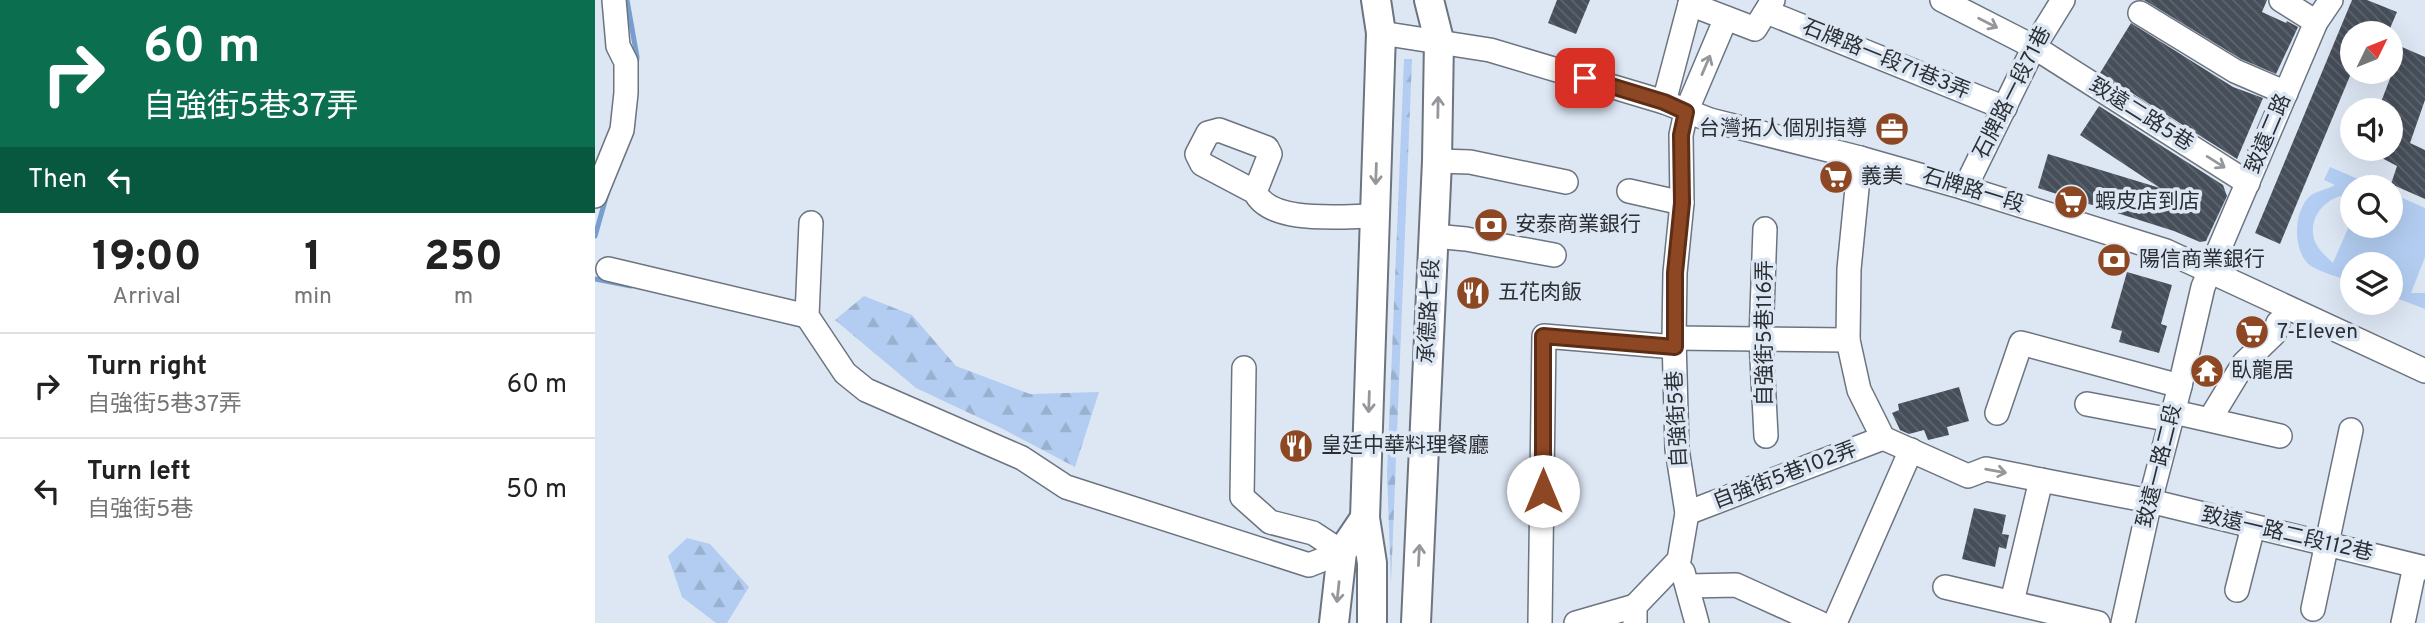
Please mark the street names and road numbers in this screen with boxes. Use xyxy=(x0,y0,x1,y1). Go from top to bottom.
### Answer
street label: 石牌路一段71巷3弄 xyxy=(1798,14,1974,106)
street label: 石牌路一段71巷 xyxy=(1968,22,2058,164)
street label: 致遠二路5巷 xyxy=(2084,72,2198,158)
street label: 致遠二路 xyxy=(2240,90,2298,178)
street label: 石牌路一段 xyxy=(1919,163,2027,219)
street label: 承德路七段 xyxy=(1414,258,1446,364)
street label: 自強街5巷116弄 xyxy=(1752,260,1779,406)
street label: 自強街5巷 xyxy=(1662,370,1694,468)
street label: 致遠一路二段 xyxy=(2132,402,2188,530)
street label: 自強街5巷102弄 xyxy=(1709,436,1861,516)
street label: 致遠一路二段112巷 xyxy=(2198,502,2376,568)

